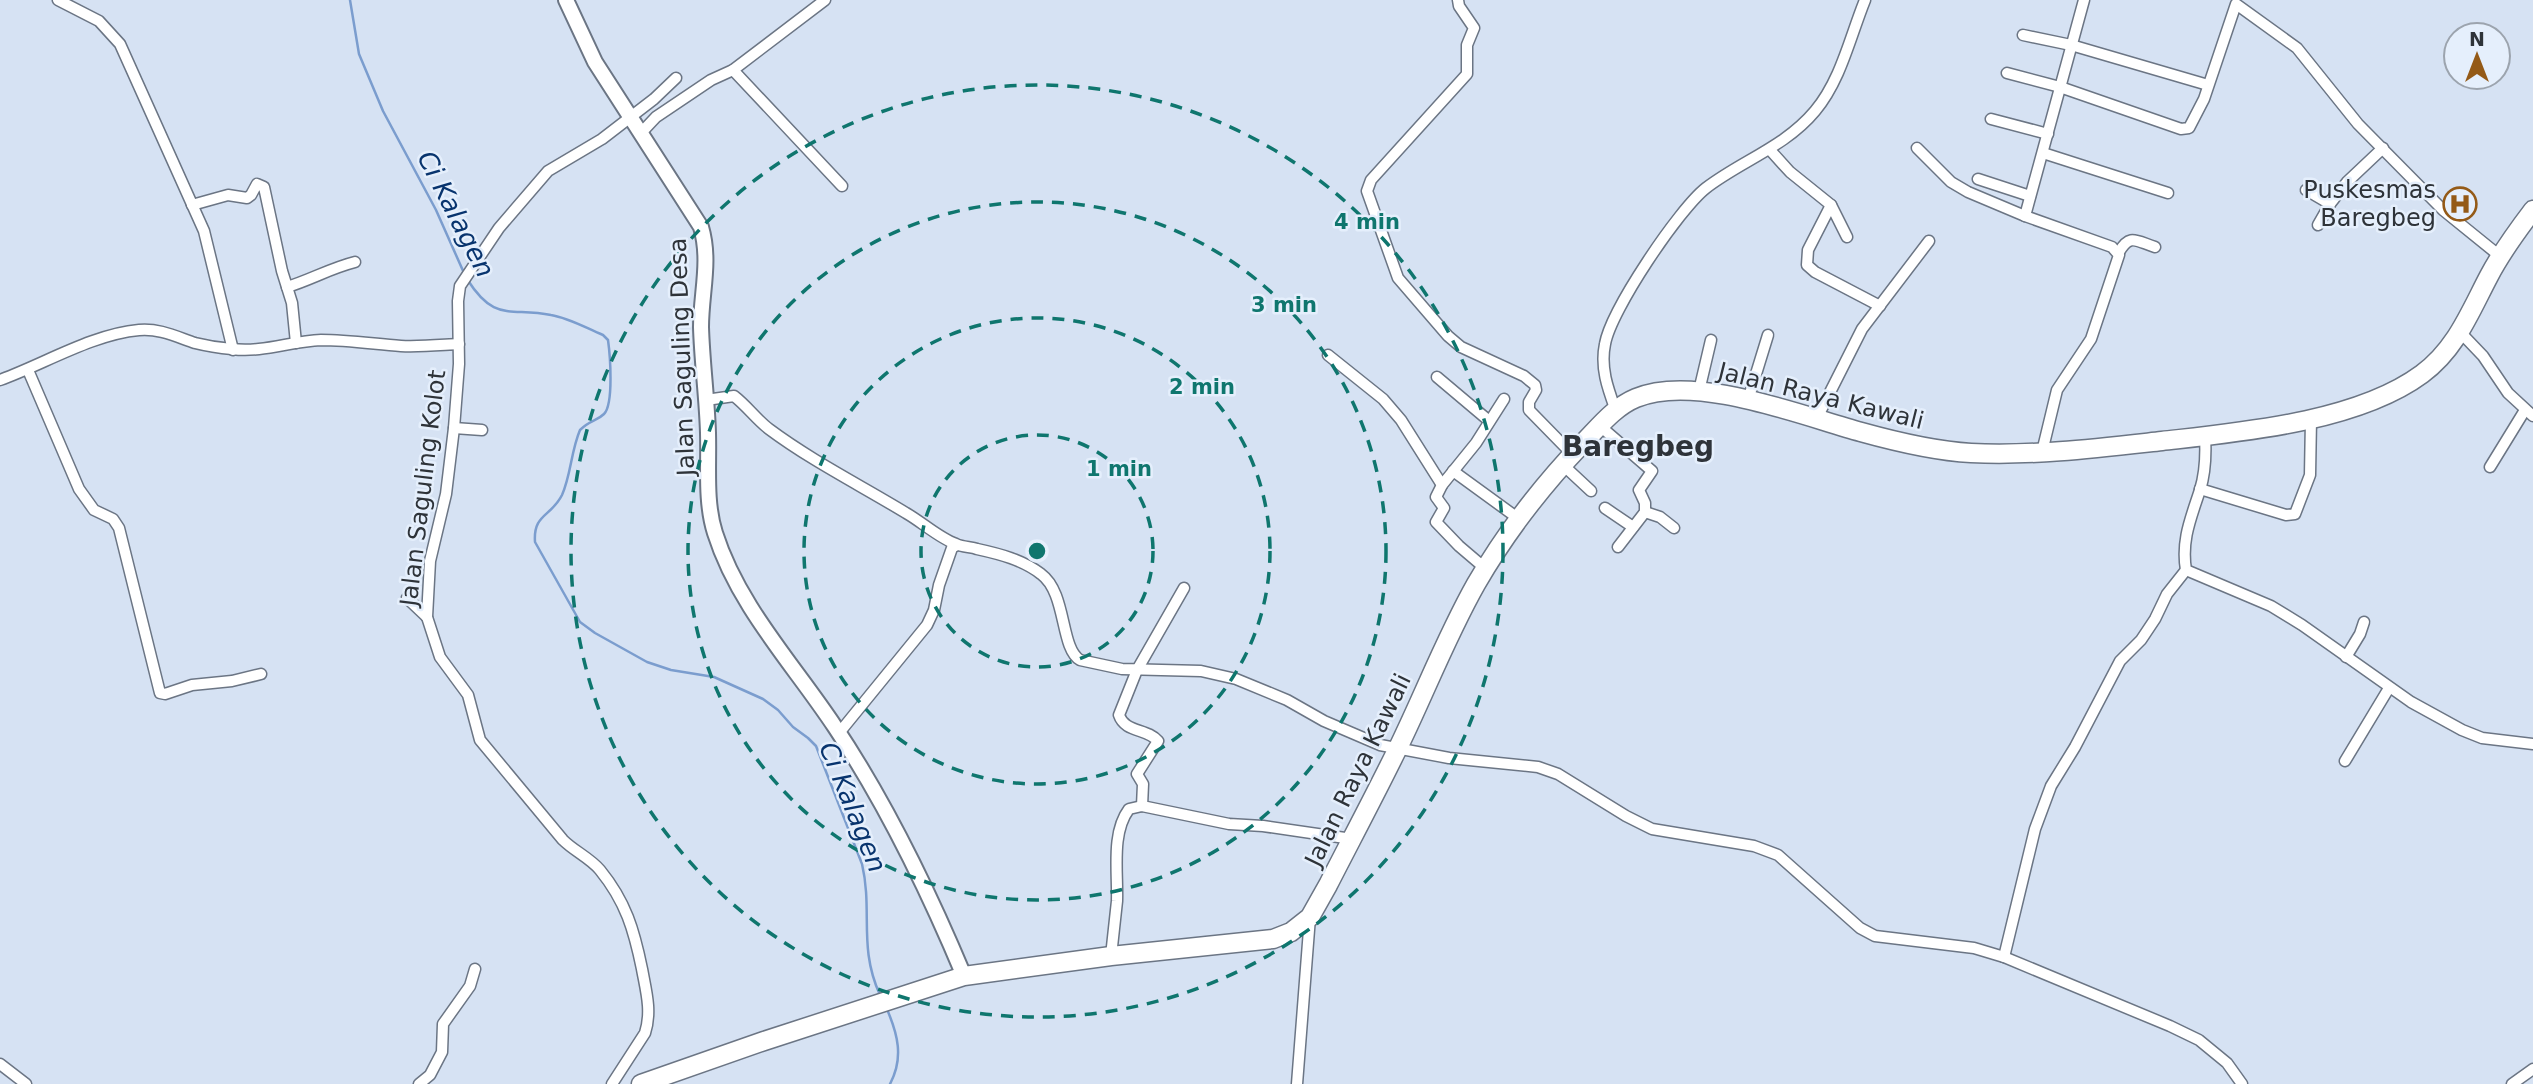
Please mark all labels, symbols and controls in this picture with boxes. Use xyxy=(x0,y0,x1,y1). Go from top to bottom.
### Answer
north arrow xyxy=(2442,21,2512,91)
text: N xyxy=(2469,28,2485,50)
water label: Ci Kalagen xyxy=(411,146,501,282)
place label: Puskesmas Baregbeg xyxy=(2303,176,2436,232)
hospital icon: Puskesmas Baregbeg xyxy=(2441,185,2479,223)
text: 4 min xyxy=(1334,210,1400,234)
street label: Jalan Saguling Desa xyxy=(664,237,700,479)
text: 3 min xyxy=(1251,293,1317,317)
street label: Jalan Raya Kawali xyxy=(1713,356,1927,435)
street label: Jalan Saguling Kolot xyxy=(394,368,451,610)
text: 2 min xyxy=(1169,375,1235,399)
district label: Baregbeg xyxy=(1562,430,1714,463)
text: 1 min xyxy=(1086,457,1152,481)
centre of rings xyxy=(1025,539,1049,563)
street label: Jalan Raya Kawali xyxy=(1298,669,1417,873)
water label: Ci Kalagen xyxy=(813,737,893,877)

